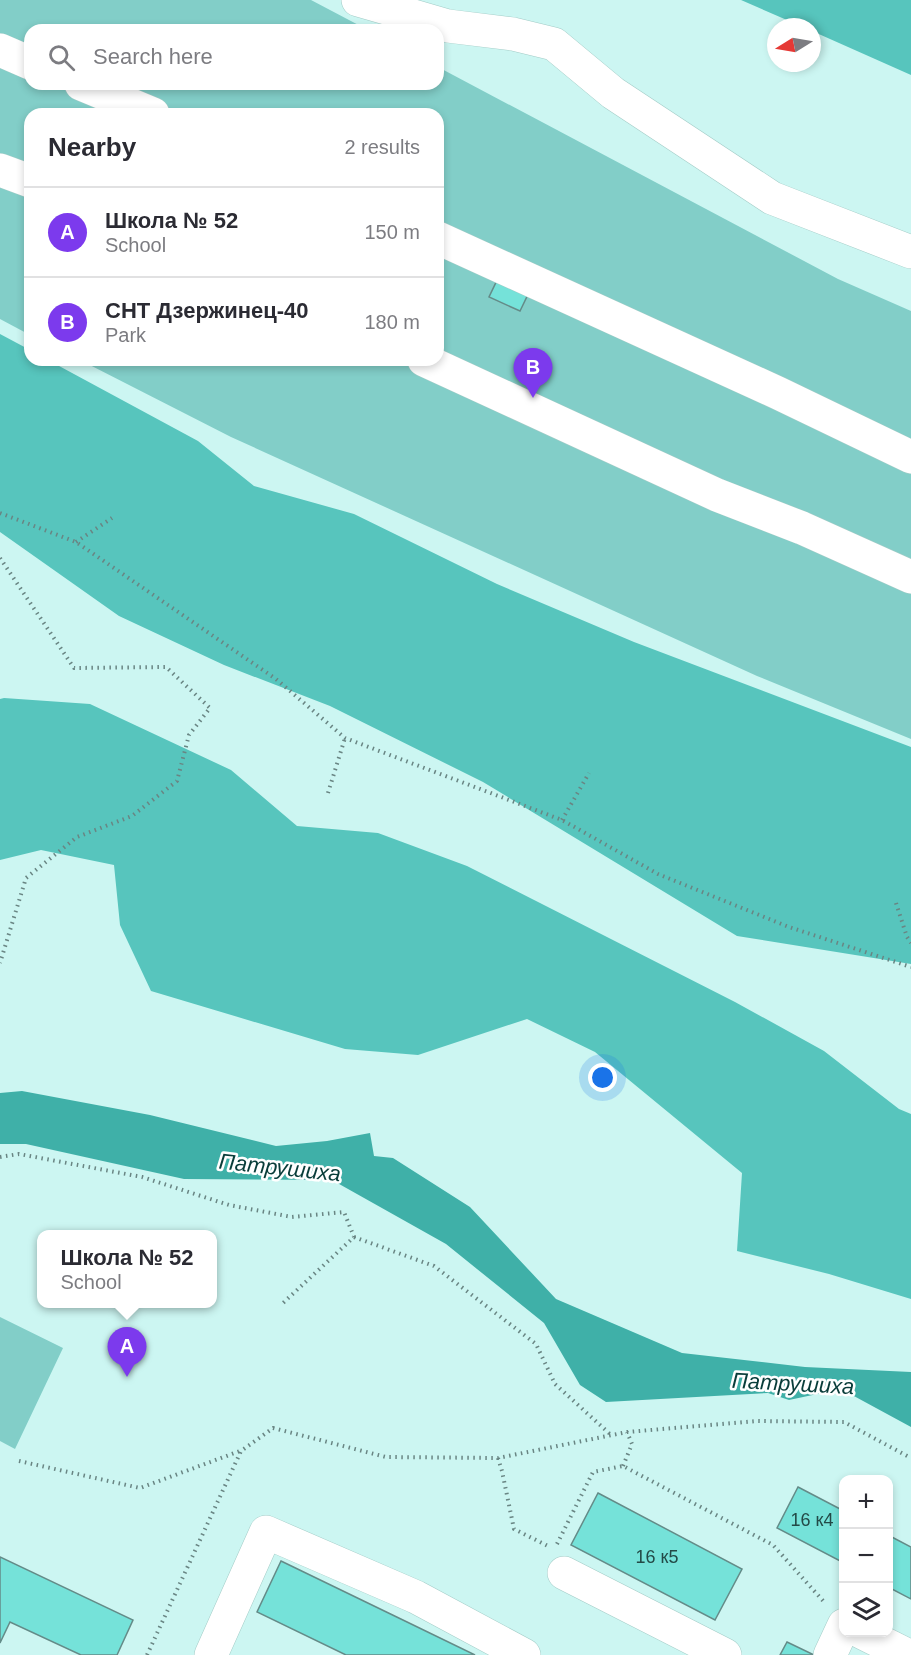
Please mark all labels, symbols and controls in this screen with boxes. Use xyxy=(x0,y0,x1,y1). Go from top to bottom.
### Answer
north arrow xyxy=(767,18,821,72)
search box xyxy=(24,24,444,90)
icon: search xyxy=(45,41,78,74)
text: Search here xyxy=(93,44,213,69)
text: Nearby xyxy=(48,132,136,162)
text: 2 results xyxy=(344,136,420,158)
text: Школа № 52 xyxy=(105,208,238,233)
text: A xyxy=(60,221,75,243)
text: 150 m xyxy=(364,221,420,243)
text: School xyxy=(105,234,166,256)
text: СНТ Дзержинец-40 xyxy=(105,298,309,323)
text: B xyxy=(60,311,75,333)
text: 180 m xyxy=(364,311,420,333)
text: Park xyxy=(105,324,146,346)
pin: B xyxy=(514,348,552,398)
your location xyxy=(588,1063,617,1092)
water label: Патрушиха xyxy=(218,1149,342,1186)
popup xyxy=(37,1230,217,1308)
text: Школа № 52 xyxy=(60,1245,194,1270)
text: School xyxy=(60,1271,122,1293)
pin: A xyxy=(108,1328,146,1377)
water label: Патрушиха xyxy=(731,1368,855,1399)
map controls xyxy=(839,1475,893,1637)
button: + xyxy=(839,1475,893,1529)
house number: 16 к4 xyxy=(791,1510,833,1530)
button: − xyxy=(839,1529,893,1583)
house number: 16 к5 xyxy=(636,1547,678,1567)
button: layers xyxy=(839,1583,893,1637)

